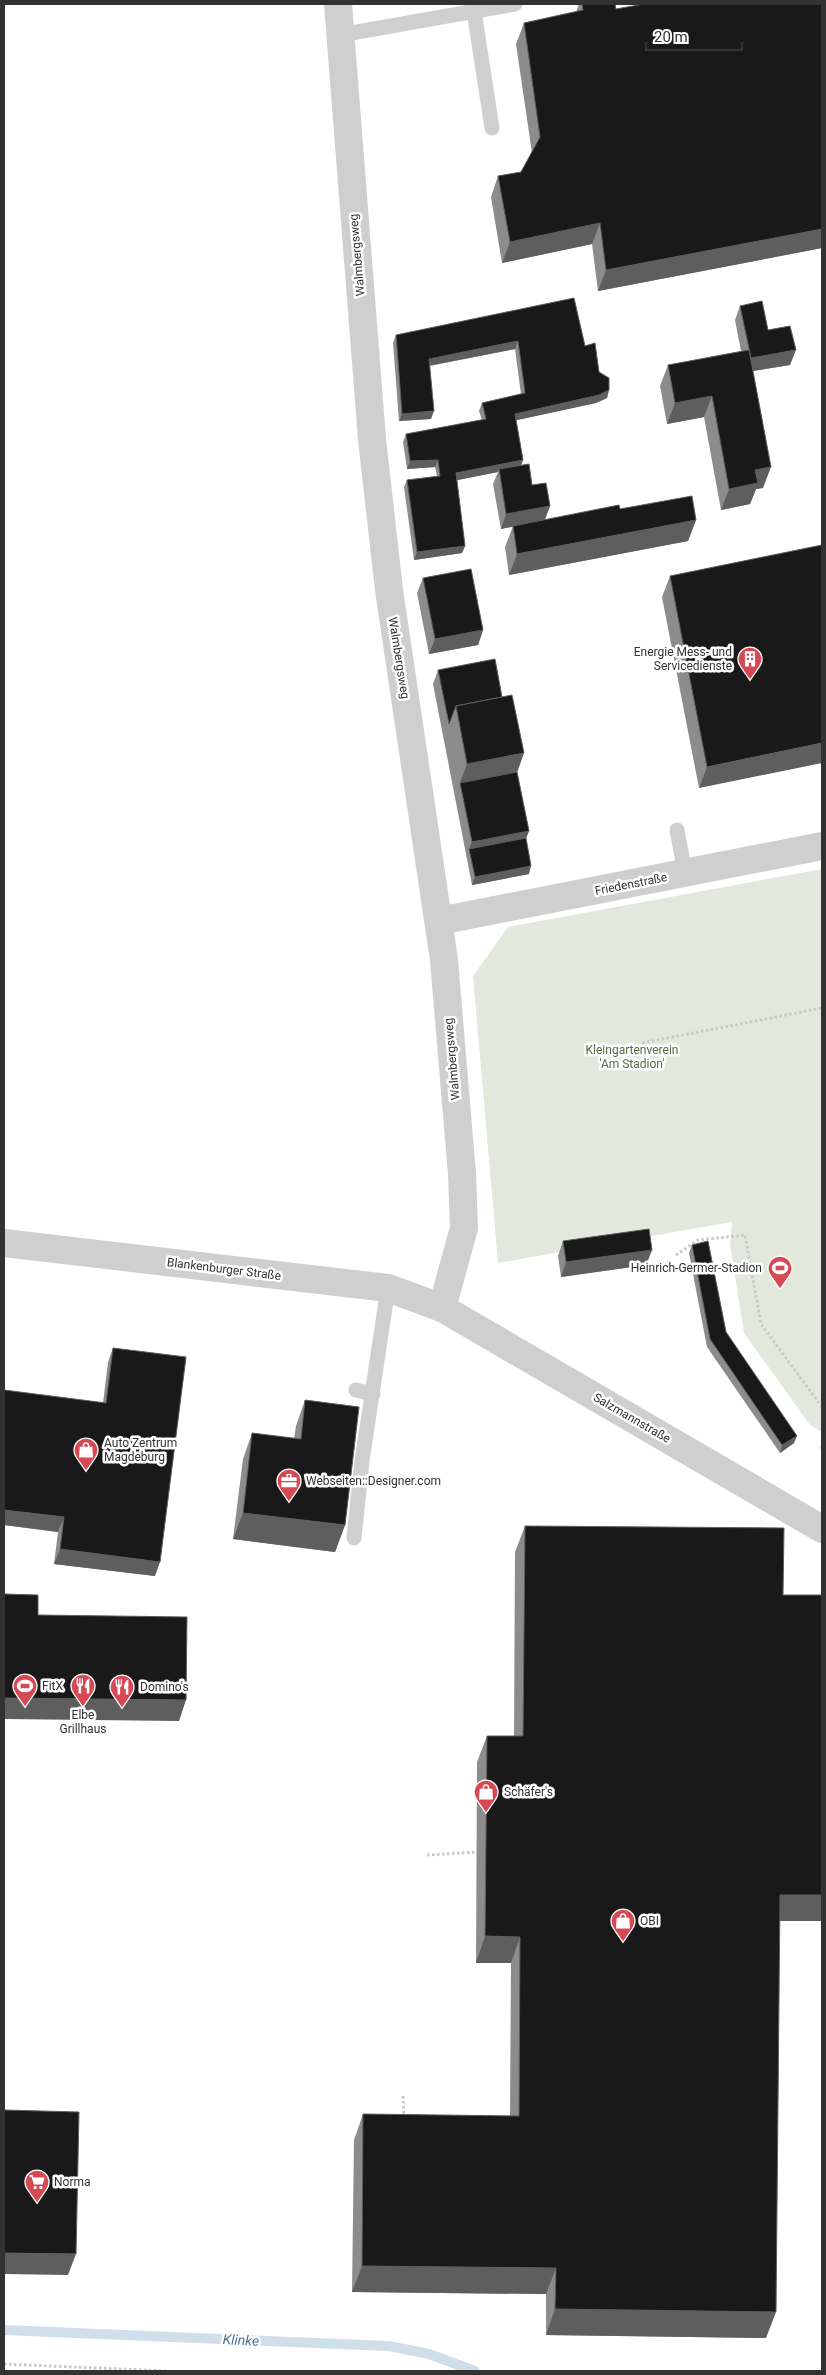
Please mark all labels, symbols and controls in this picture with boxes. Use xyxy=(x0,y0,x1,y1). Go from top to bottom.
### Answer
scale bar xyxy=(646,20,742,52)
text: 20 m xyxy=(654,28,688,46)
street label: Walmbergsweg xyxy=(346,213,368,297)
street label: Walmbergsweg xyxy=(386,616,412,700)
place label: Energie Mess- und Servicedienste xyxy=(634,645,732,673)
building icon: Energie Mess- und Servicedienste xyxy=(737,646,763,680)
street label: Friedenstraße xyxy=(594,870,668,898)
street label: Walmbergsweg xyxy=(441,1017,463,1101)
park label: Kleingartenverein 'Am Stadion' xyxy=(586,1043,678,1071)
street label: Blankenburger Straße xyxy=(166,1255,282,1283)
sports icon: Heinrich-Germer-Stadion xyxy=(767,1255,793,1289)
place label: Heinrich-Germer-Stadion xyxy=(631,1261,762,1275)
street label: Salzmannstraße xyxy=(591,1390,673,1446)
place label: Auto Zentrum Magdeburg xyxy=(104,1436,177,1464)
shop icon: Auto Zentrum Magdeburg xyxy=(73,1437,99,1471)
office icon: Webseiten::Designer.com xyxy=(276,1468,302,1502)
place label: Webseiten::Designer.com xyxy=(306,1474,441,1488)
sports icon: FitX xyxy=(12,1673,38,1707)
restaurant icon: Elbe Grillhaus xyxy=(70,1673,96,1707)
restaurant icon: Domino's xyxy=(109,1674,135,1708)
place label: FitX xyxy=(42,1679,63,1693)
place label: Domino's xyxy=(140,1680,189,1694)
place label: Elbe Grillhaus xyxy=(60,1708,106,1736)
shop icon: Schäfer's xyxy=(473,1779,499,1813)
place label: Schäfer's xyxy=(504,1785,553,1799)
shop icon: OBI xyxy=(610,1908,636,1942)
place label: OBI xyxy=(640,1914,659,1928)
supermarket icon: Norma xyxy=(24,2169,50,2203)
place label: Norma xyxy=(54,2175,91,2189)
water label: Klinke xyxy=(222,2331,260,2349)

